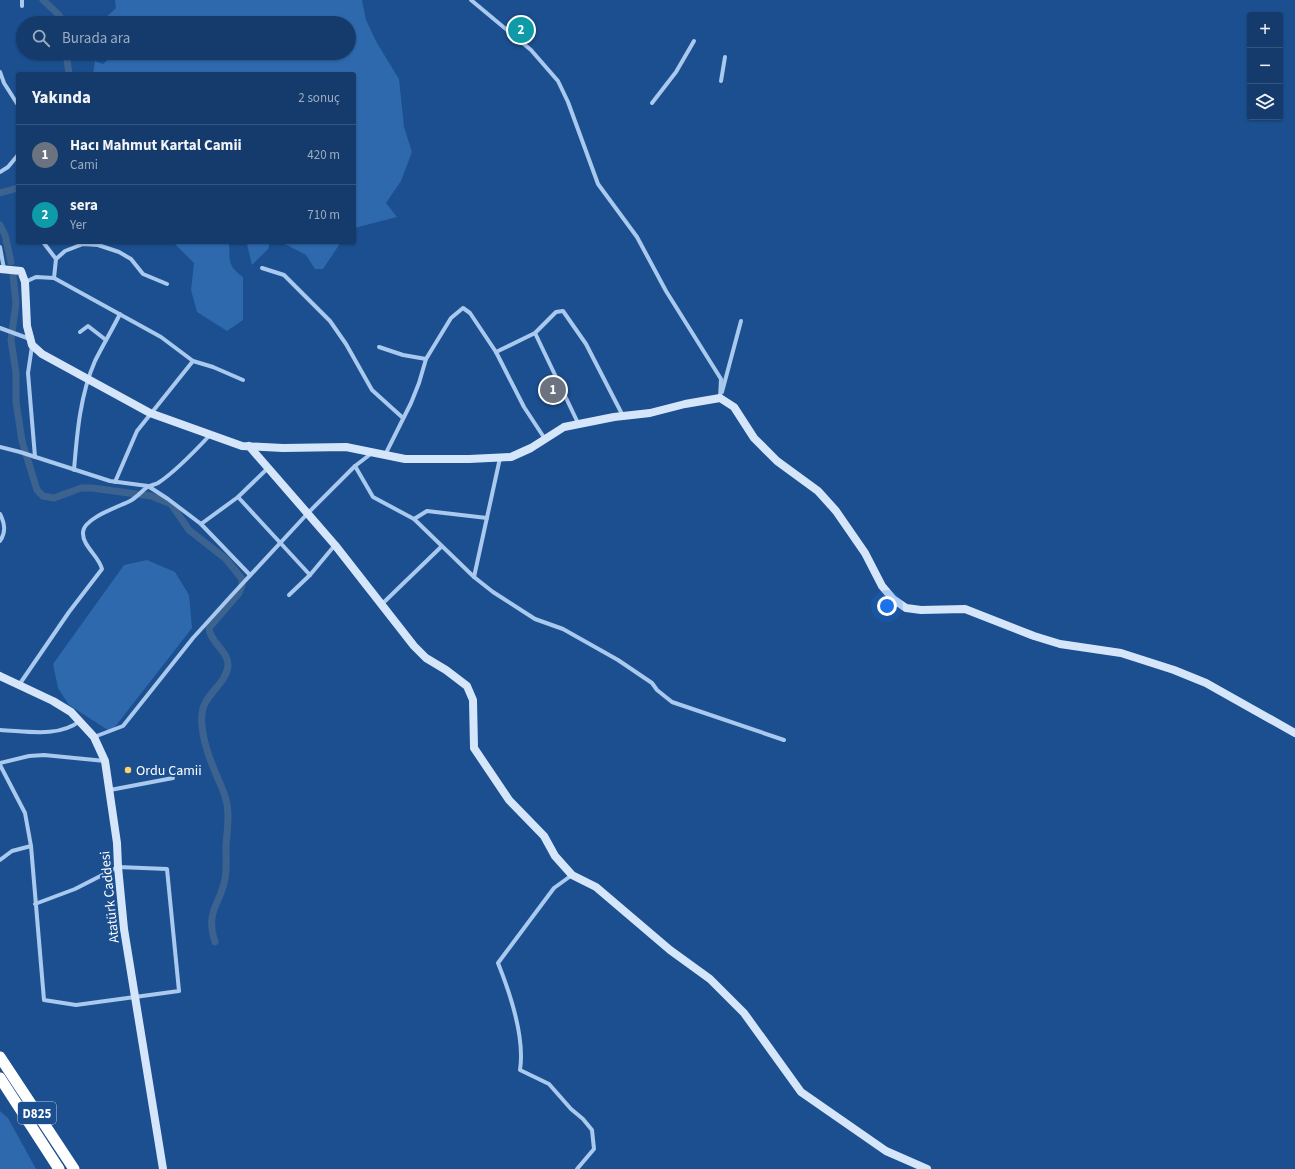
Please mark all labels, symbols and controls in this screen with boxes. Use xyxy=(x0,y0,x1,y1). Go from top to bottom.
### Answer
map controls xyxy=(1247,12,1283,120)
button: + xyxy=(1247,12,1283,48)
pin: 2 xyxy=(508,15,534,45)
search box xyxy=(16,16,356,60)
icon: search xyxy=(30,27,52,49)
text: Burada ara xyxy=(62,28,130,49)
button: − xyxy=(1247,48,1283,84)
button: layers xyxy=(1247,84,1283,120)
text: Yakında xyxy=(32,86,91,110)
text: 2 sonuç xyxy=(298,89,340,107)
text: Hacı Mahmut Kartal Camii xyxy=(70,135,242,156)
text: 1 xyxy=(42,146,48,164)
text: 420 m xyxy=(307,146,340,164)
text: Cami xyxy=(70,156,98,174)
text: sera xyxy=(70,195,98,216)
text: 2 xyxy=(42,206,48,224)
text: 710 m xyxy=(307,206,340,224)
text: Yer xyxy=(70,216,87,234)
pin: 1 xyxy=(540,375,566,405)
your location xyxy=(877,596,897,616)
place label: Ordu Camii xyxy=(136,761,202,781)
marker: Ordu Camii xyxy=(123,765,133,775)
street label: Atatürk Caddesi xyxy=(95,850,125,944)
road number: D825 xyxy=(18,1102,56,1124)

